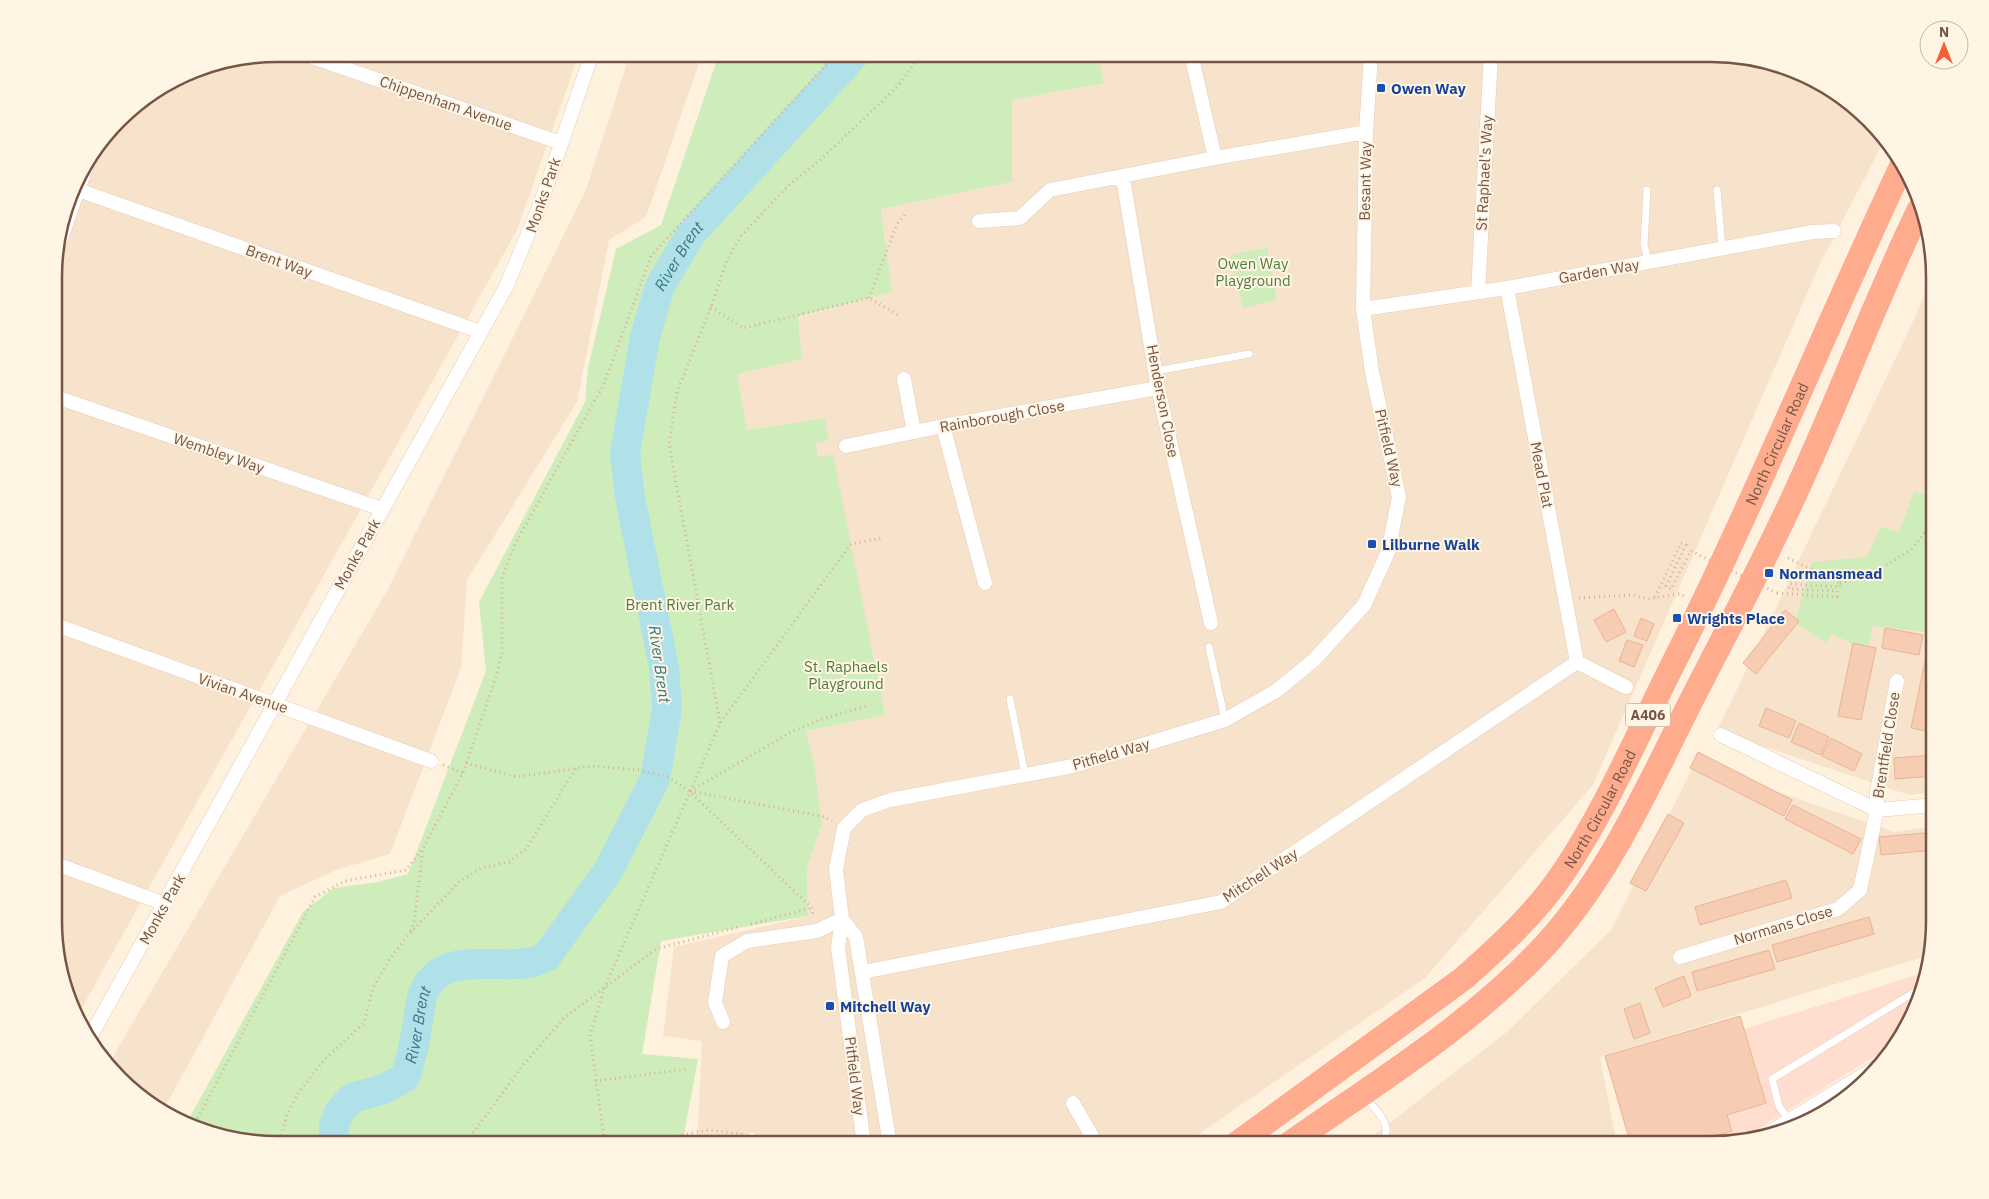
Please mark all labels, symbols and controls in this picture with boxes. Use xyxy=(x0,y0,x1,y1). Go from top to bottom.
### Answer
north arrow xyxy=(1919,20,1969,70)
text: N xyxy=(1939,23,1949,41)
street label: Chippenham Avenue xyxy=(377,71,515,135)
place label: Owen Way xyxy=(1391,79,1466,98)
marker: Owen Way xyxy=(1375,82,1387,94)
street label: St Raphael's Way xyxy=(1471,114,1497,231)
street label: Besant Way xyxy=(1355,141,1375,221)
street label: Monks Park xyxy=(521,155,565,235)
water label: River Brent xyxy=(649,217,708,294)
street label: Brent Way xyxy=(243,240,315,282)
park label: Owen Way Playground xyxy=(1215,254,1291,290)
street label: Garden Way xyxy=(1557,254,1641,287)
street label: Henderson Close xyxy=(1143,343,1183,459)
street label: North Circular Road xyxy=(1741,379,1812,508)
street label: Rainborough Close xyxy=(938,396,1066,436)
street label: Pitfield Way xyxy=(1371,407,1407,489)
street label: Wembley Way xyxy=(171,429,268,478)
street label: Mead Plat xyxy=(1526,440,1558,510)
street label: Monks Park xyxy=(330,515,384,593)
place label: Lilburne Walk xyxy=(1382,535,1480,554)
marker: Lilburne Walk xyxy=(1366,538,1378,550)
place label: Normansmead xyxy=(1779,564,1882,583)
marker: Normansmead xyxy=(1763,567,1775,579)
park label: Brent River Park xyxy=(625,595,735,614)
place label: Wrights Place xyxy=(1687,609,1785,628)
marker: Wrights Place xyxy=(1671,612,1683,624)
water label: River Brent xyxy=(645,624,675,705)
park label: St. Raphaels Playground xyxy=(804,657,888,693)
street label: Vivian Avenue xyxy=(195,669,291,717)
street label: Brentfield Close xyxy=(1868,690,1904,800)
road number: A406 xyxy=(1626,704,1670,726)
street label: Pitfield Way xyxy=(1070,734,1152,774)
street label: North Circular Road xyxy=(1559,746,1639,872)
street label: Mitchell Way xyxy=(1219,843,1302,906)
street label: Monks Park xyxy=(135,870,189,948)
street label: Normans Close xyxy=(1731,901,1835,949)
water label: River Brent xyxy=(400,982,435,1066)
place label: Mitchell Way xyxy=(840,997,930,1016)
marker: Mitchell Way xyxy=(824,1000,836,1012)
street label: Pitfield Way xyxy=(841,1035,869,1117)

